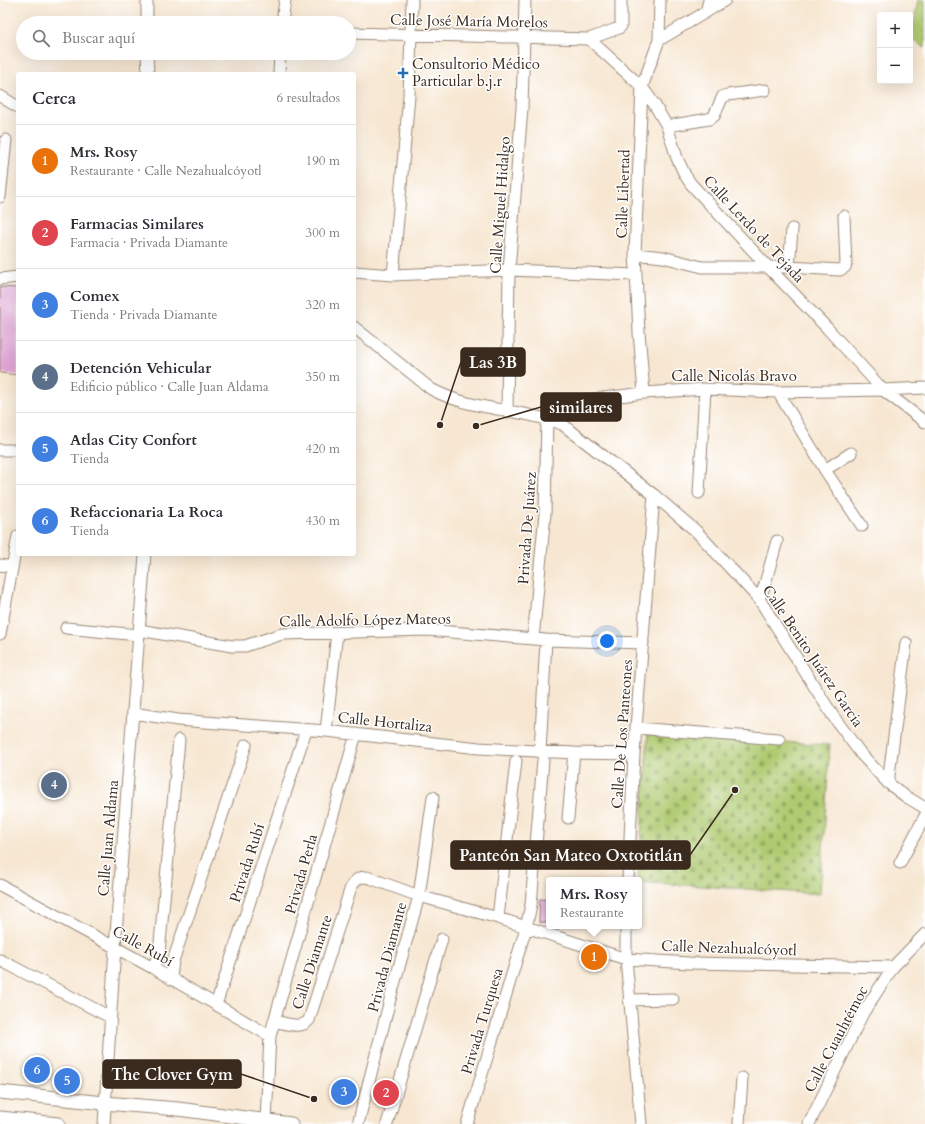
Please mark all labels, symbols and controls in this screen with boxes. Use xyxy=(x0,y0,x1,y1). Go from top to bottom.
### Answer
street label: Calle José María Morelos xyxy=(390,10,548,32)
map controls xyxy=(877,12,913,84)
button: + xyxy=(877,12,913,48)
search box xyxy=(16,16,356,60)
icon: search xyxy=(30,27,52,49)
text: Buscar aquí xyxy=(62,28,135,48)
button: − xyxy=(877,48,913,84)
place label: Consultorio Médico Particular b.j.r xyxy=(412,54,540,91)
marker: Consultorio Médico Particular b.j.r xyxy=(397,67,409,79)
text: Cerca xyxy=(32,87,76,110)
text: 6 resultados xyxy=(276,89,340,107)
street label: Calle Miguel Hidalgo xyxy=(485,136,515,274)
text: Mrs. Rosy xyxy=(70,142,138,162)
street label: Calle Libertad xyxy=(611,149,635,239)
text: 1 xyxy=(42,152,48,170)
text: 190 m xyxy=(306,152,340,170)
text: Restaurante · Calle Nezahualcóyotl xyxy=(70,162,262,180)
street label: Calle Lerdo de Tejada xyxy=(699,171,809,287)
text: Farmacias Similares xyxy=(70,214,204,234)
text: 2 xyxy=(42,224,48,242)
text: 300 m xyxy=(306,224,340,242)
text: Farmacia · Privada Diamante xyxy=(70,234,228,252)
text: Comex xyxy=(70,286,120,306)
text: 3 xyxy=(42,296,48,314)
text: 320 m xyxy=(306,296,340,314)
text: Tienda · Privada Diamante xyxy=(70,306,217,324)
callout: Las 3B xyxy=(461,348,525,376)
text: Las 3B xyxy=(469,352,517,374)
text: Detención Vehicular xyxy=(70,358,211,378)
street label: Calle Nicolás Bravo xyxy=(671,366,797,386)
text: 4 xyxy=(42,368,48,386)
text: 350 m xyxy=(306,368,340,386)
text: Edificio público · Calle Juan Aldama xyxy=(70,378,269,396)
callout: similares xyxy=(541,393,621,421)
text: similares xyxy=(549,397,613,419)
text: Atlas City Confort xyxy=(70,430,197,450)
text: 5 xyxy=(42,440,48,458)
text: 420 m xyxy=(306,440,340,458)
text: Tienda xyxy=(70,450,109,468)
street label: Privada De Juárez xyxy=(513,471,541,585)
text: Refaccionaria La Roca xyxy=(70,502,223,522)
text: 6 xyxy=(42,512,48,530)
text: 430 m xyxy=(306,512,340,530)
text: Tienda xyxy=(70,522,109,540)
street label: Calle Benito Juárez Garcia xyxy=(758,581,868,731)
street label: Calle Adolfo López Mateos xyxy=(279,609,451,631)
your location xyxy=(597,631,617,651)
street label: Calle De Los Panteones xyxy=(607,659,637,809)
street label: Calle Hortaliza xyxy=(337,707,434,737)
pin: 4 xyxy=(41,770,67,800)
street label: Calle Juan Aldama xyxy=(93,778,123,897)
street label: Privada Rubí xyxy=(225,821,269,905)
street label: Privada Perla xyxy=(280,831,322,916)
callout: Panteón San Mateo Oxtotitlán xyxy=(451,841,690,869)
text: Panteón San Mateo Oxtotitlán xyxy=(459,845,683,867)
popup xyxy=(546,877,642,929)
text: Mrs. Rosy xyxy=(560,884,628,904)
street label: Privada Diamante xyxy=(363,900,411,1014)
text: Restaurante xyxy=(560,904,624,922)
street label: Calle Diamante xyxy=(287,912,337,1012)
street label: Calle Rubí xyxy=(109,921,177,971)
street label: Calle Nezahualcóyotl xyxy=(661,936,797,960)
pin: 1 xyxy=(581,942,607,972)
street label: Privada Turquesa xyxy=(456,965,508,1077)
street label: Calle Cuauhtémoc xyxy=(799,982,873,1096)
pin: 6 xyxy=(24,1055,50,1085)
callout: The Clover Gym xyxy=(103,1060,241,1088)
text: The Clover Gym xyxy=(111,1064,233,1086)
pin: 5 xyxy=(54,1066,80,1096)
pin: 3 xyxy=(331,1077,357,1107)
pin: 2 xyxy=(373,1078,399,1108)

